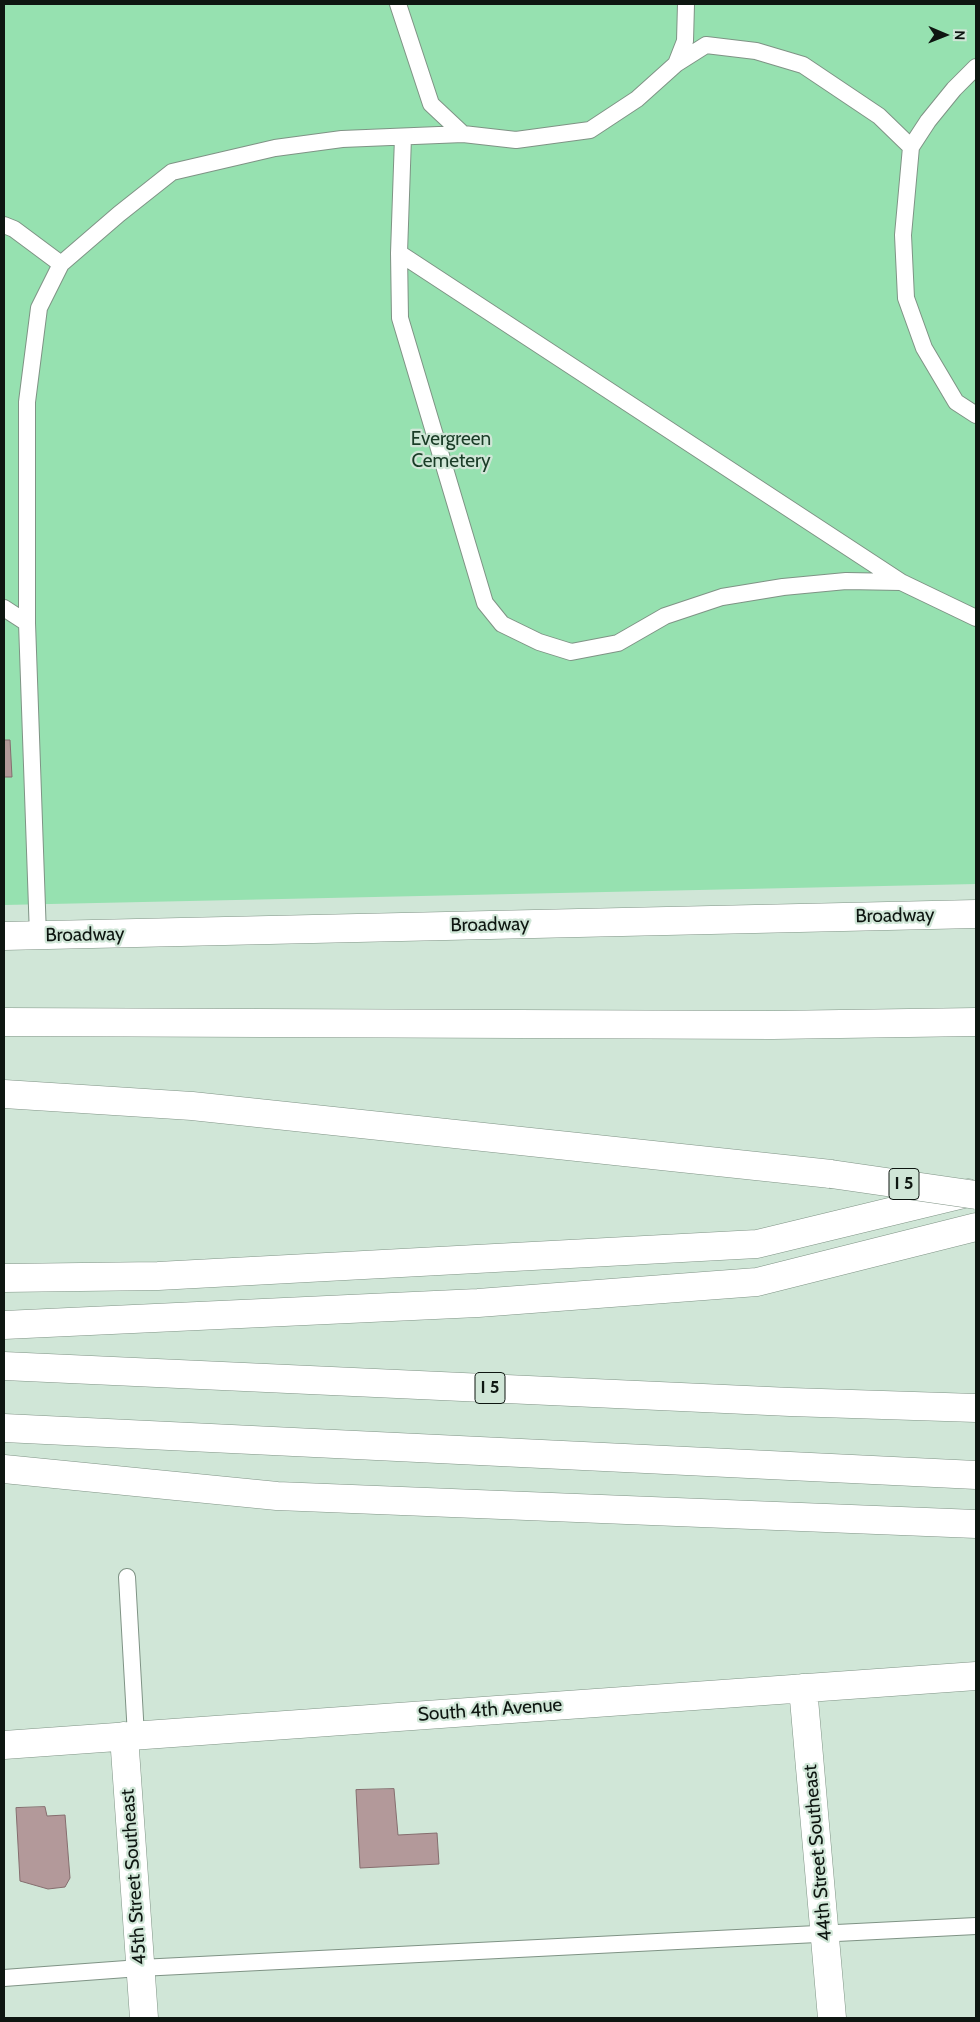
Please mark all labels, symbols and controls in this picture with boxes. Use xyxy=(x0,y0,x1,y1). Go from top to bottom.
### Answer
north arrow xyxy=(920,10,970,60)
text: N xyxy=(951,30,969,40)
park label: Evergreen Cemetery xyxy=(411,428,491,472)
street label: Broadway xyxy=(855,904,935,928)
street label: Broadway xyxy=(450,913,530,937)
street label: Broadway xyxy=(45,923,125,947)
road number: I 5 xyxy=(889,1168,919,1200)
road number: I 5 xyxy=(475,1372,505,1404)
street label: South 4th Avenue xyxy=(417,1694,563,1726)
street label: 44th Street Southeast xyxy=(799,1764,837,1942)
street label: 45th Street Southeast xyxy=(116,1788,152,1966)

